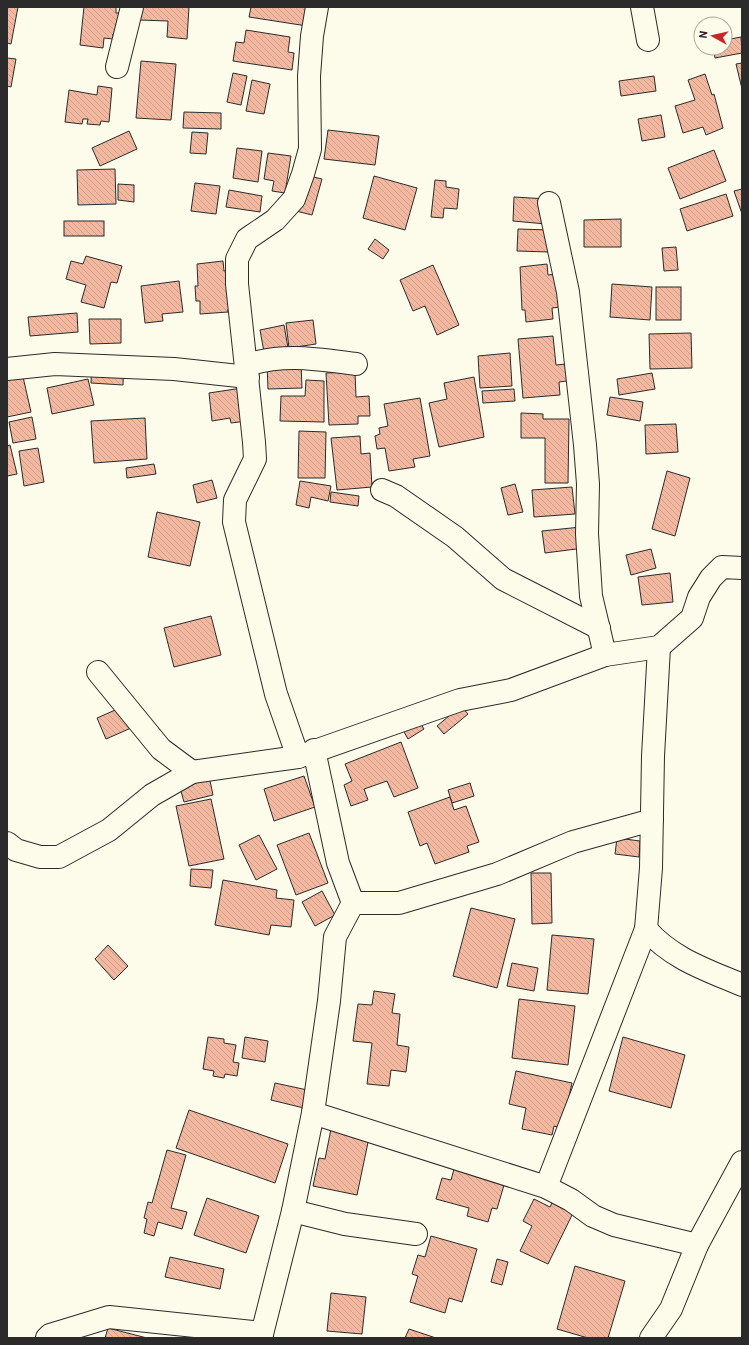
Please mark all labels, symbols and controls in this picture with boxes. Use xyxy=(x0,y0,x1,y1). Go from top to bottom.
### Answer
north arrow xyxy=(693,16,733,56)
text: N xyxy=(696,30,710,39)

